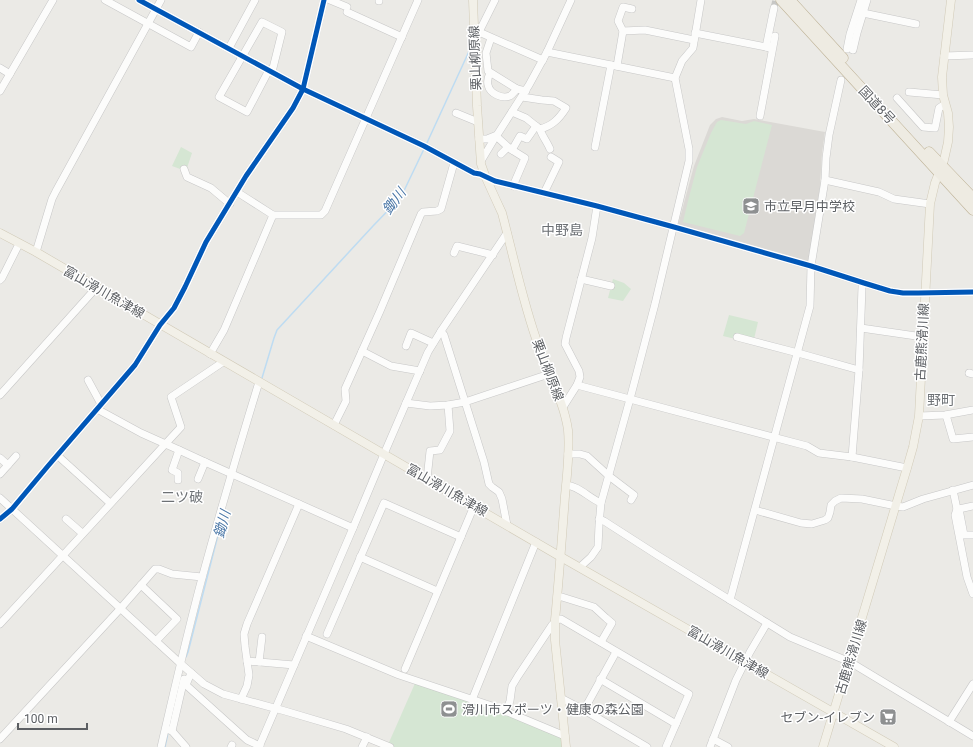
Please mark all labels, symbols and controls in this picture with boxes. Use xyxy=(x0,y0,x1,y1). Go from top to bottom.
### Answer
street label: 栗山柳原線 xyxy=(466,25,484,91)
street label: 国道8号 xyxy=(856,83,898,127)
water label: 鋤川 xyxy=(379,183,410,217)
school or university icon: 市立早月中学校 xyxy=(741,196,761,216)
place label: 市立早月中学校 xyxy=(764,199,855,214)
district label: 中野島 xyxy=(541,222,583,238)
street label: 富山滑川魚津線 xyxy=(61,263,147,321)
street label: 古鹿熊滑川線 xyxy=(912,303,932,381)
street label: 栗山柳原線 xyxy=(529,337,567,403)
district label: 野町 xyxy=(927,392,955,408)
street label: 富山滑川魚津線 xyxy=(404,461,490,519)
district label: 二ツ破 xyxy=(161,489,203,505)
water label: 鋤川 xyxy=(211,506,234,540)
street label: 古鹿熊滑川線 xyxy=(832,618,870,696)
street label: 富山滑川魚津線 xyxy=(685,623,771,681)
sports icon: 滑川市スポーツ・健康の森公園 xyxy=(439,699,459,719)
place label: 滑川市スポーツ・健康の森公園 xyxy=(462,702,644,717)
scale bar xyxy=(18,705,87,731)
supermarket icon: セブン-イレブン xyxy=(878,707,898,727)
place label: セブン-イレブン xyxy=(780,710,875,725)
text: 100 m xyxy=(24,712,58,726)

